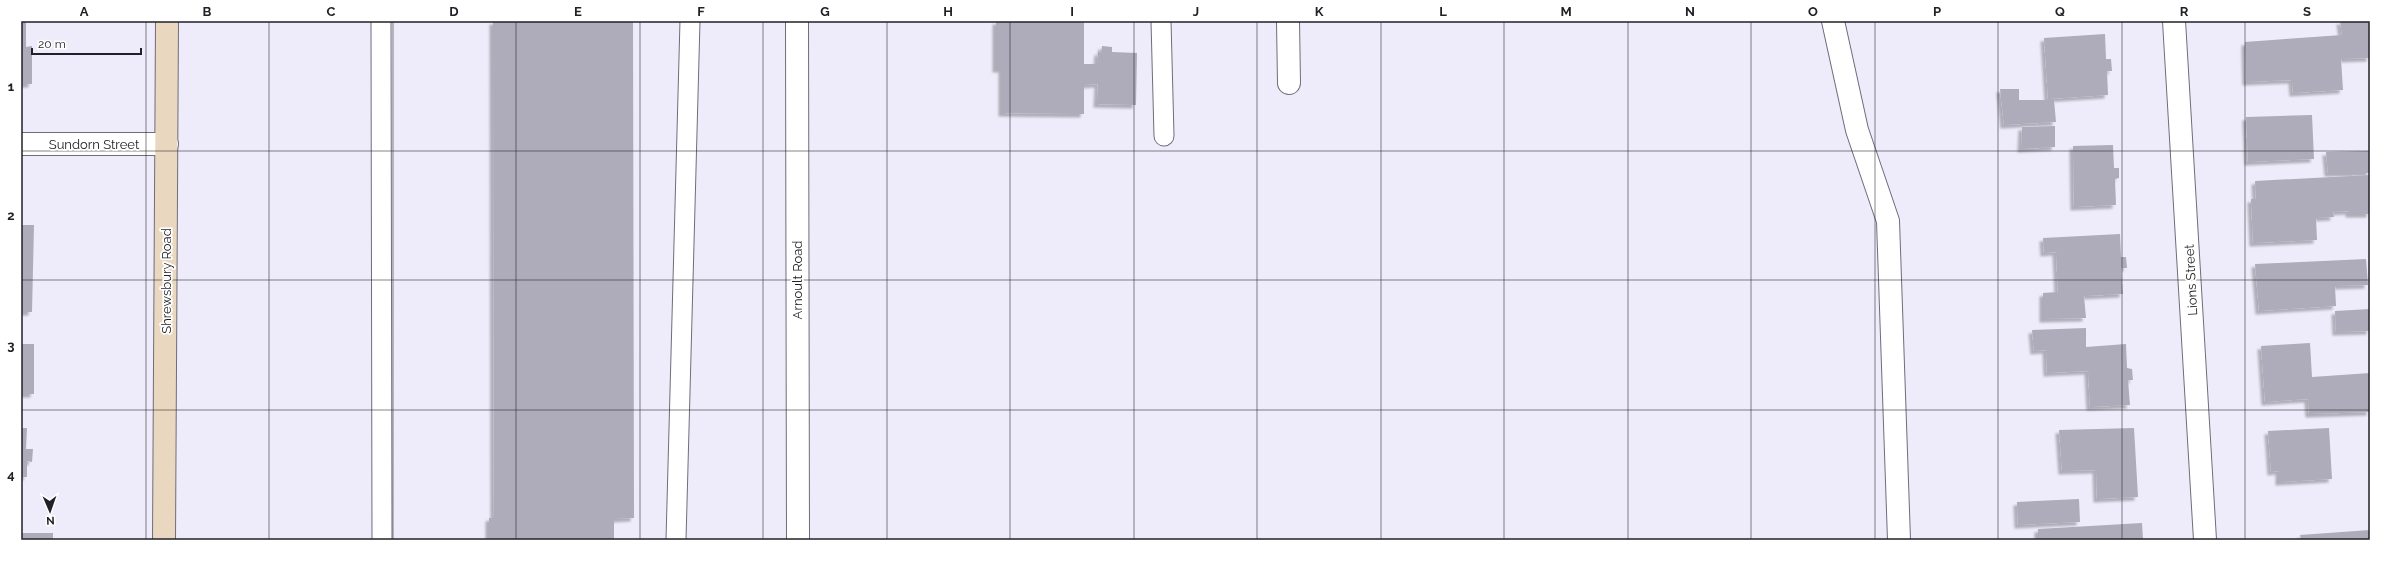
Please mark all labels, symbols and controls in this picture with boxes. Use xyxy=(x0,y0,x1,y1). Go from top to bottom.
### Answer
text: A xyxy=(80,4,89,19)
text: B xyxy=(203,4,212,19)
text: C xyxy=(327,4,336,19)
text: D xyxy=(449,4,459,19)
text: E xyxy=(574,4,582,19)
text: F xyxy=(697,4,705,19)
text: G xyxy=(820,4,830,19)
text: H xyxy=(943,4,953,19)
text: I xyxy=(1070,4,1074,19)
text: J xyxy=(1193,4,1199,19)
text: K xyxy=(1315,4,1324,19)
text: L xyxy=(1439,4,1447,19)
text: M xyxy=(1560,4,1572,19)
text: N xyxy=(1685,4,1695,19)
text: O xyxy=(1808,4,1818,19)
text: P xyxy=(1933,4,1941,19)
text: Q xyxy=(2055,4,2065,19)
text: R xyxy=(2180,4,2189,19)
text: S xyxy=(2303,4,2311,19)
scale bar xyxy=(32,30,141,56)
text: 20 m xyxy=(38,37,66,51)
text: 1 xyxy=(8,79,15,94)
street label: Sundorn Street xyxy=(49,137,140,152)
text: 2 xyxy=(7,208,15,223)
street label: Shrewsbury Road xyxy=(159,228,174,334)
street label: Arnoult Road xyxy=(790,241,805,319)
street label: Lions Street xyxy=(2182,243,2200,316)
text: 3 xyxy=(7,338,15,353)
text: 4 xyxy=(7,467,15,482)
north arrow xyxy=(30,491,70,531)
text: N xyxy=(46,514,55,527)

